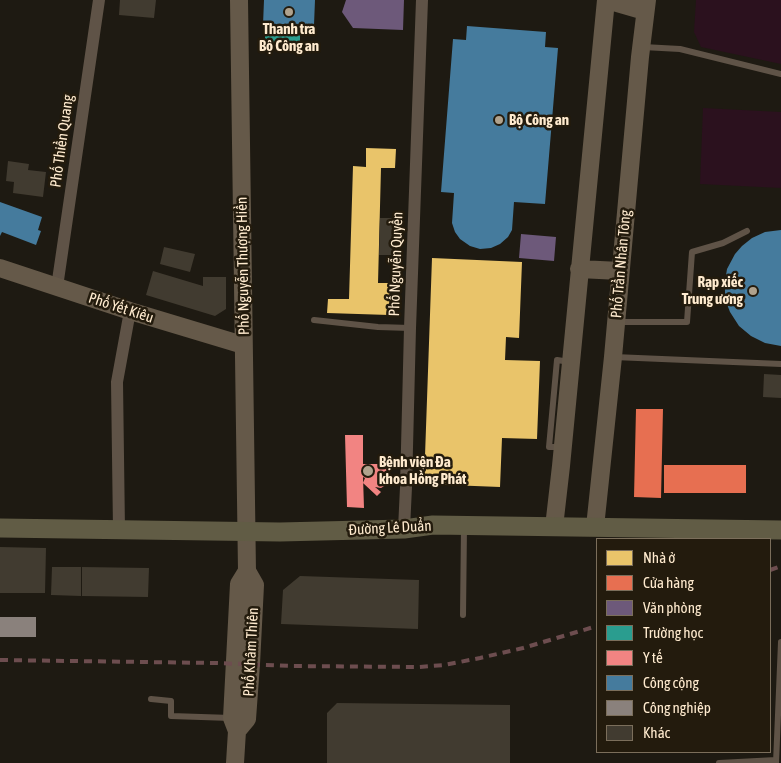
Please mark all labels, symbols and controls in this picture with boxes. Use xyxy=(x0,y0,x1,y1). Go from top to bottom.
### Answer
marker: Thanh tra Bộ Công an xyxy=(283,6,295,18)
place label: Thanh tra Bộ Công an xyxy=(259,20,319,55)
street label: Phố Thiền Quang xyxy=(47,93,77,189)
place label: Bộ Công an xyxy=(509,111,569,129)
marker: Bộ Công an xyxy=(493,114,505,126)
street label: Phố Nguyễn Thượng Hiền xyxy=(233,197,253,335)
street label: Phố Trần Nhân Tông xyxy=(607,209,635,319)
street label: Phố Nguyễn Quyền xyxy=(385,211,407,317)
place label: Rạp xiếc Trung ương xyxy=(682,273,743,308)
marker: Rạp xiếc Trung ương xyxy=(747,285,759,297)
street label: Phố Yết Kiêu xyxy=(86,289,156,327)
place label: Bệnh viện Đa khoa Hồng Phát xyxy=(379,453,466,488)
marker: Bệnh viện Đa khoa Hồng Phát xyxy=(361,464,375,478)
street label: Đường Lê Duẩn xyxy=(348,517,432,539)
legend xyxy=(596,538,771,753)
text: Nhà ở xyxy=(643,549,675,566)
text: Cửa hàng xyxy=(643,574,694,591)
text: Văn phòng xyxy=(643,599,701,616)
street label: Phố Khâm Thiên xyxy=(240,607,262,697)
text: Trường học xyxy=(643,624,703,641)
text: Y tế xyxy=(643,649,663,666)
text: Công cộng xyxy=(643,674,699,691)
text: Công nghiệp xyxy=(643,699,711,716)
text: Khác xyxy=(643,724,670,741)

